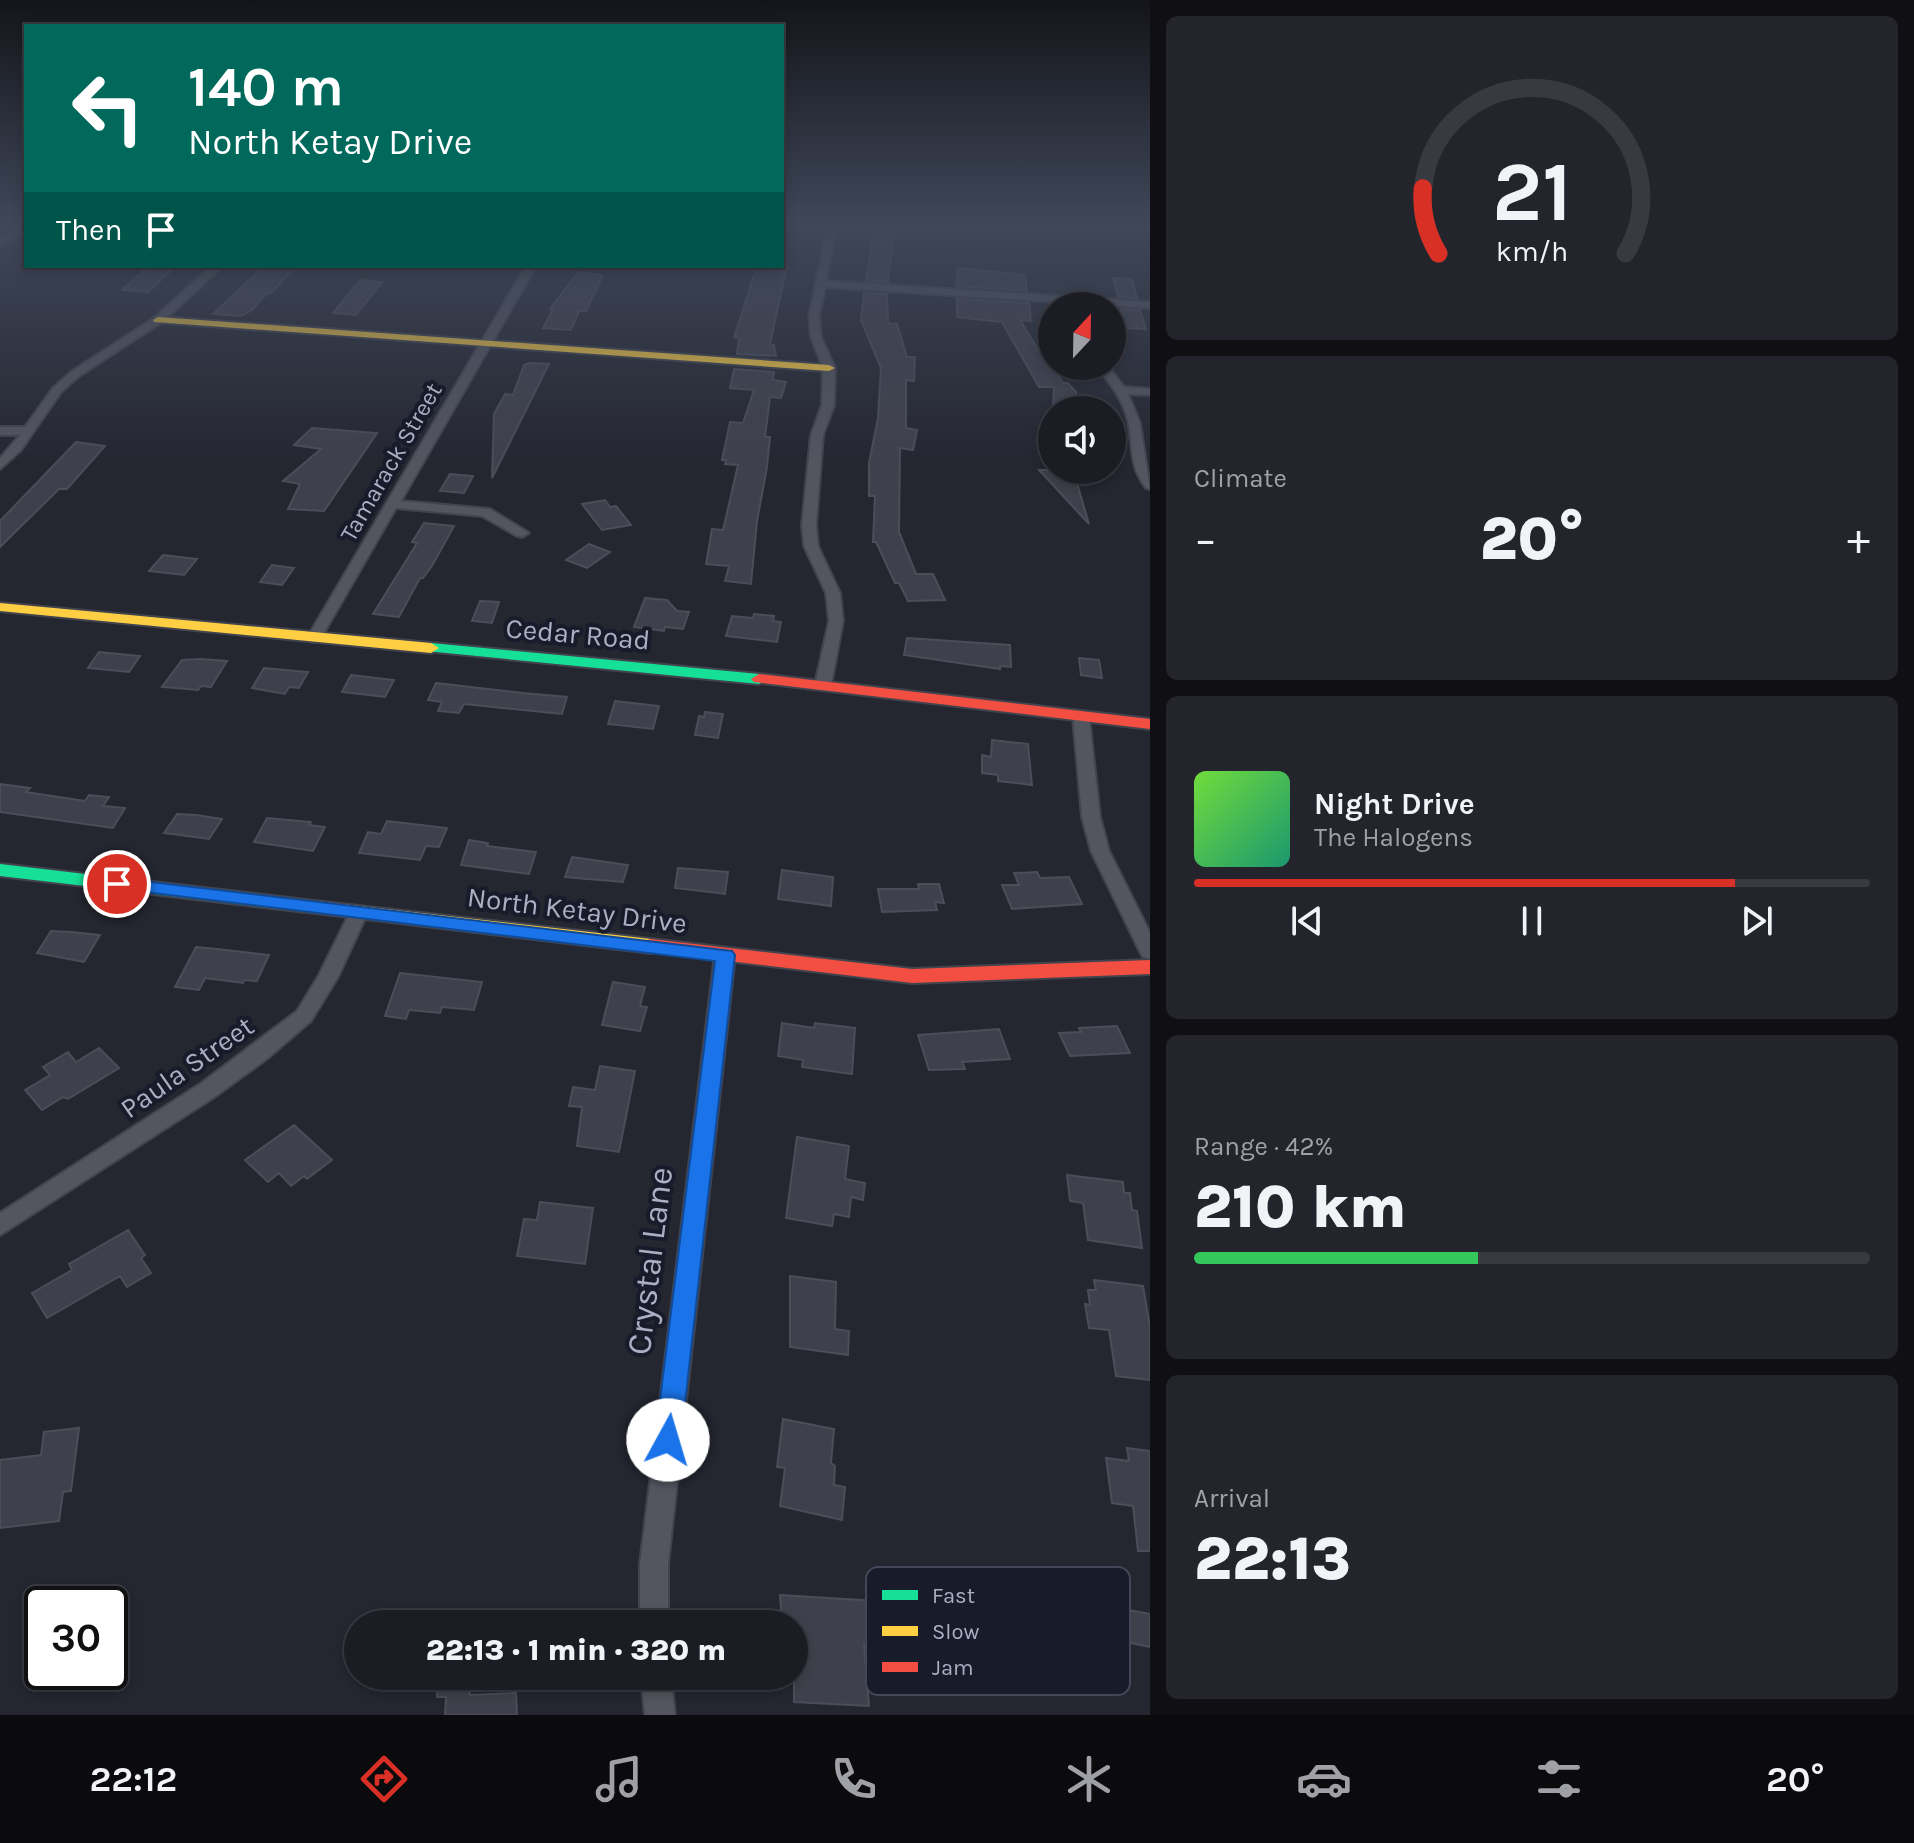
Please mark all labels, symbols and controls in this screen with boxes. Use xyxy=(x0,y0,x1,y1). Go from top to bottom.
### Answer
text: 140 m xyxy=(188,54,344,119)
icon: left xyxy=(56,56,160,160)
text: North Ketay Drive xyxy=(188,121,472,163)
text: 21 xyxy=(1492,143,1572,240)
icon: arrive xyxy=(139,208,183,252)
text: Then xyxy=(56,212,123,248)
text: km/h xyxy=(1496,235,1568,268)
north arrow xyxy=(1038,292,1126,380)
map controls xyxy=(1038,292,1126,484)
street label: Tamarack Street xyxy=(334,378,448,546)
button: sound xyxy=(1038,396,1126,484)
text: Climate xyxy=(1194,463,1287,494)
text: 20° xyxy=(1480,504,1584,574)
text: − xyxy=(1194,514,1217,565)
text: + xyxy=(1847,514,1870,565)
street label: Cedar Road xyxy=(504,611,652,657)
text: Night Drive xyxy=(1314,786,1475,822)
text: The Halogens xyxy=(1314,822,1473,853)
pin xyxy=(83,850,151,918)
icon: arrive xyxy=(95,862,139,906)
street label: North Ketay Drive xyxy=(465,880,689,940)
icon: previous xyxy=(1285,899,1329,943)
icon: pause xyxy=(1510,899,1554,943)
icon: next xyxy=(1735,899,1779,943)
street label: Paula Street xyxy=(114,1009,260,1125)
text: Range · 42% xyxy=(1194,1131,1333,1162)
street label: Crystal Lane xyxy=(619,1165,681,1357)
text: 210 km xyxy=(1194,1172,1407,1242)
position arrow xyxy=(626,1398,710,1482)
text: Arrival xyxy=(1194,1483,1270,1514)
text: 22:13 xyxy=(1194,1524,1351,1594)
legend xyxy=(866,1567,1130,1695)
text: Fast xyxy=(932,1583,975,1609)
speed limit sign: 30 xyxy=(24,1586,128,1690)
text: Slow xyxy=(932,1619,979,1645)
text: 22:13 · 1 min · 320 m xyxy=(426,1632,726,1668)
text: Jam xyxy=(932,1655,974,1681)
icon: directions xyxy=(356,1751,412,1807)
icon: music xyxy=(591,1751,647,1807)
icon: phone xyxy=(826,1751,882,1807)
icon: climate xyxy=(1061,1751,1117,1807)
icon: car xyxy=(1296,1751,1352,1807)
icon: filters xyxy=(1531,1751,1587,1807)
text: 22:12 xyxy=(89,1758,177,1800)
text: 20° xyxy=(1766,1758,1824,1800)

